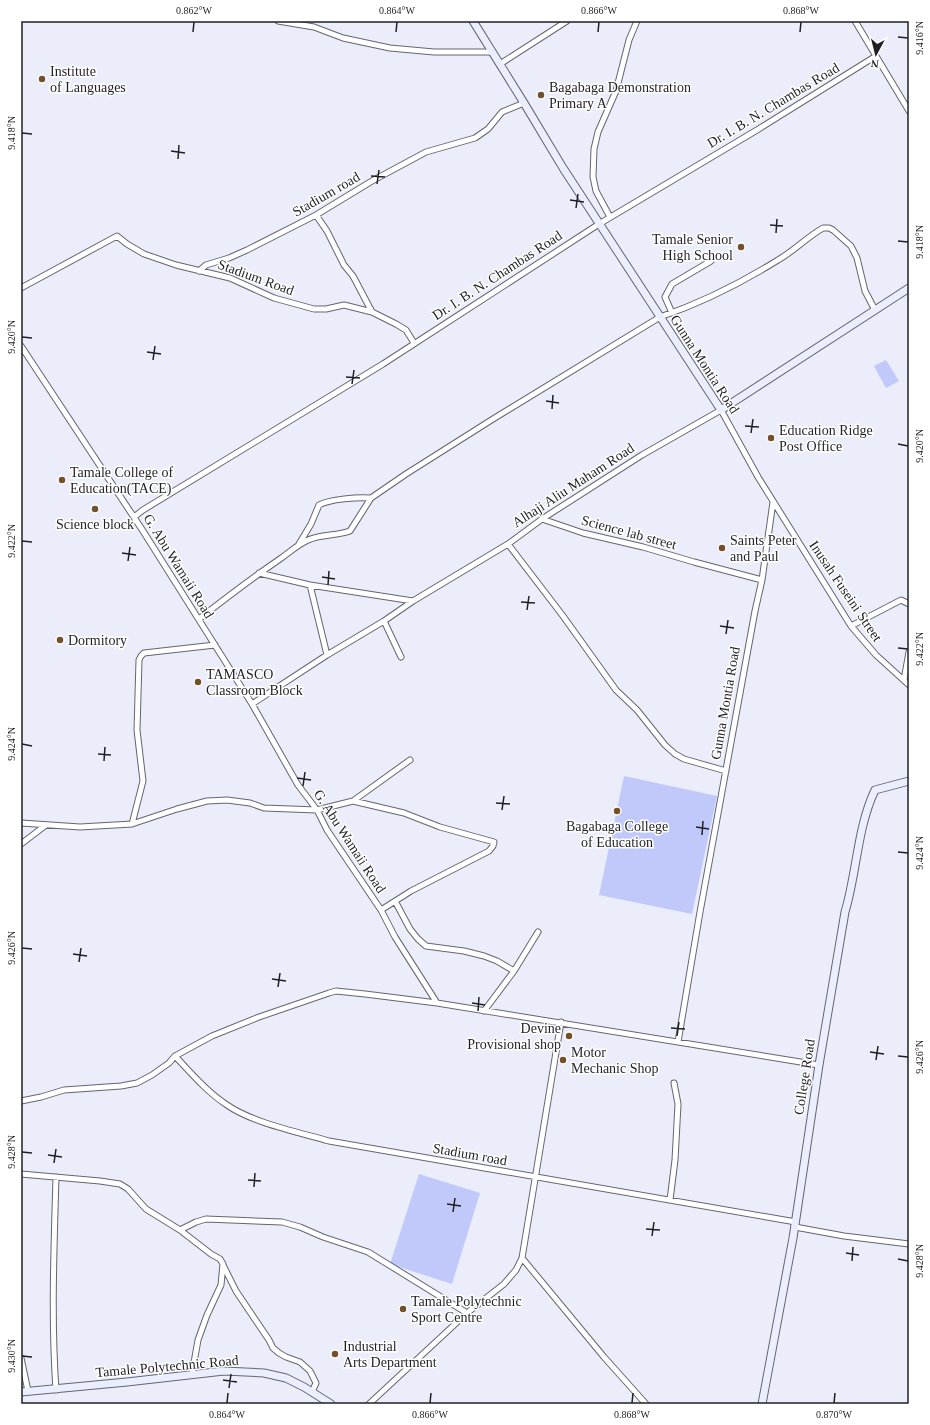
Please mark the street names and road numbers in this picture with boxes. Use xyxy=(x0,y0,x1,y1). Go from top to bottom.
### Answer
street label: Dr. I. B. N. Chambas Road xyxy=(705,60,842,151)
street label: Stadium road xyxy=(290,169,362,220)
street label: Dr. I. B. N. Chambas Road xyxy=(430,228,565,323)
street label: Stadium Road xyxy=(216,257,296,298)
street label: Gunna Montia Road xyxy=(667,312,742,416)
street label: Alhaji Aliu Maham Road xyxy=(510,440,637,530)
street label: G. Abu Wamaii Road xyxy=(140,511,217,621)
street label: Science lab street xyxy=(580,513,678,552)
street label: Inusah Fuseini Street xyxy=(806,538,885,645)
street label: Gunna Montia Road xyxy=(708,645,743,761)
street label: G. Abu Wamaii Road xyxy=(311,787,389,896)
street label: College Road xyxy=(791,1038,818,1116)
street label: Stadium road xyxy=(432,1141,508,1168)
street label: Tamale Polytechnic Road xyxy=(95,1353,239,1380)

